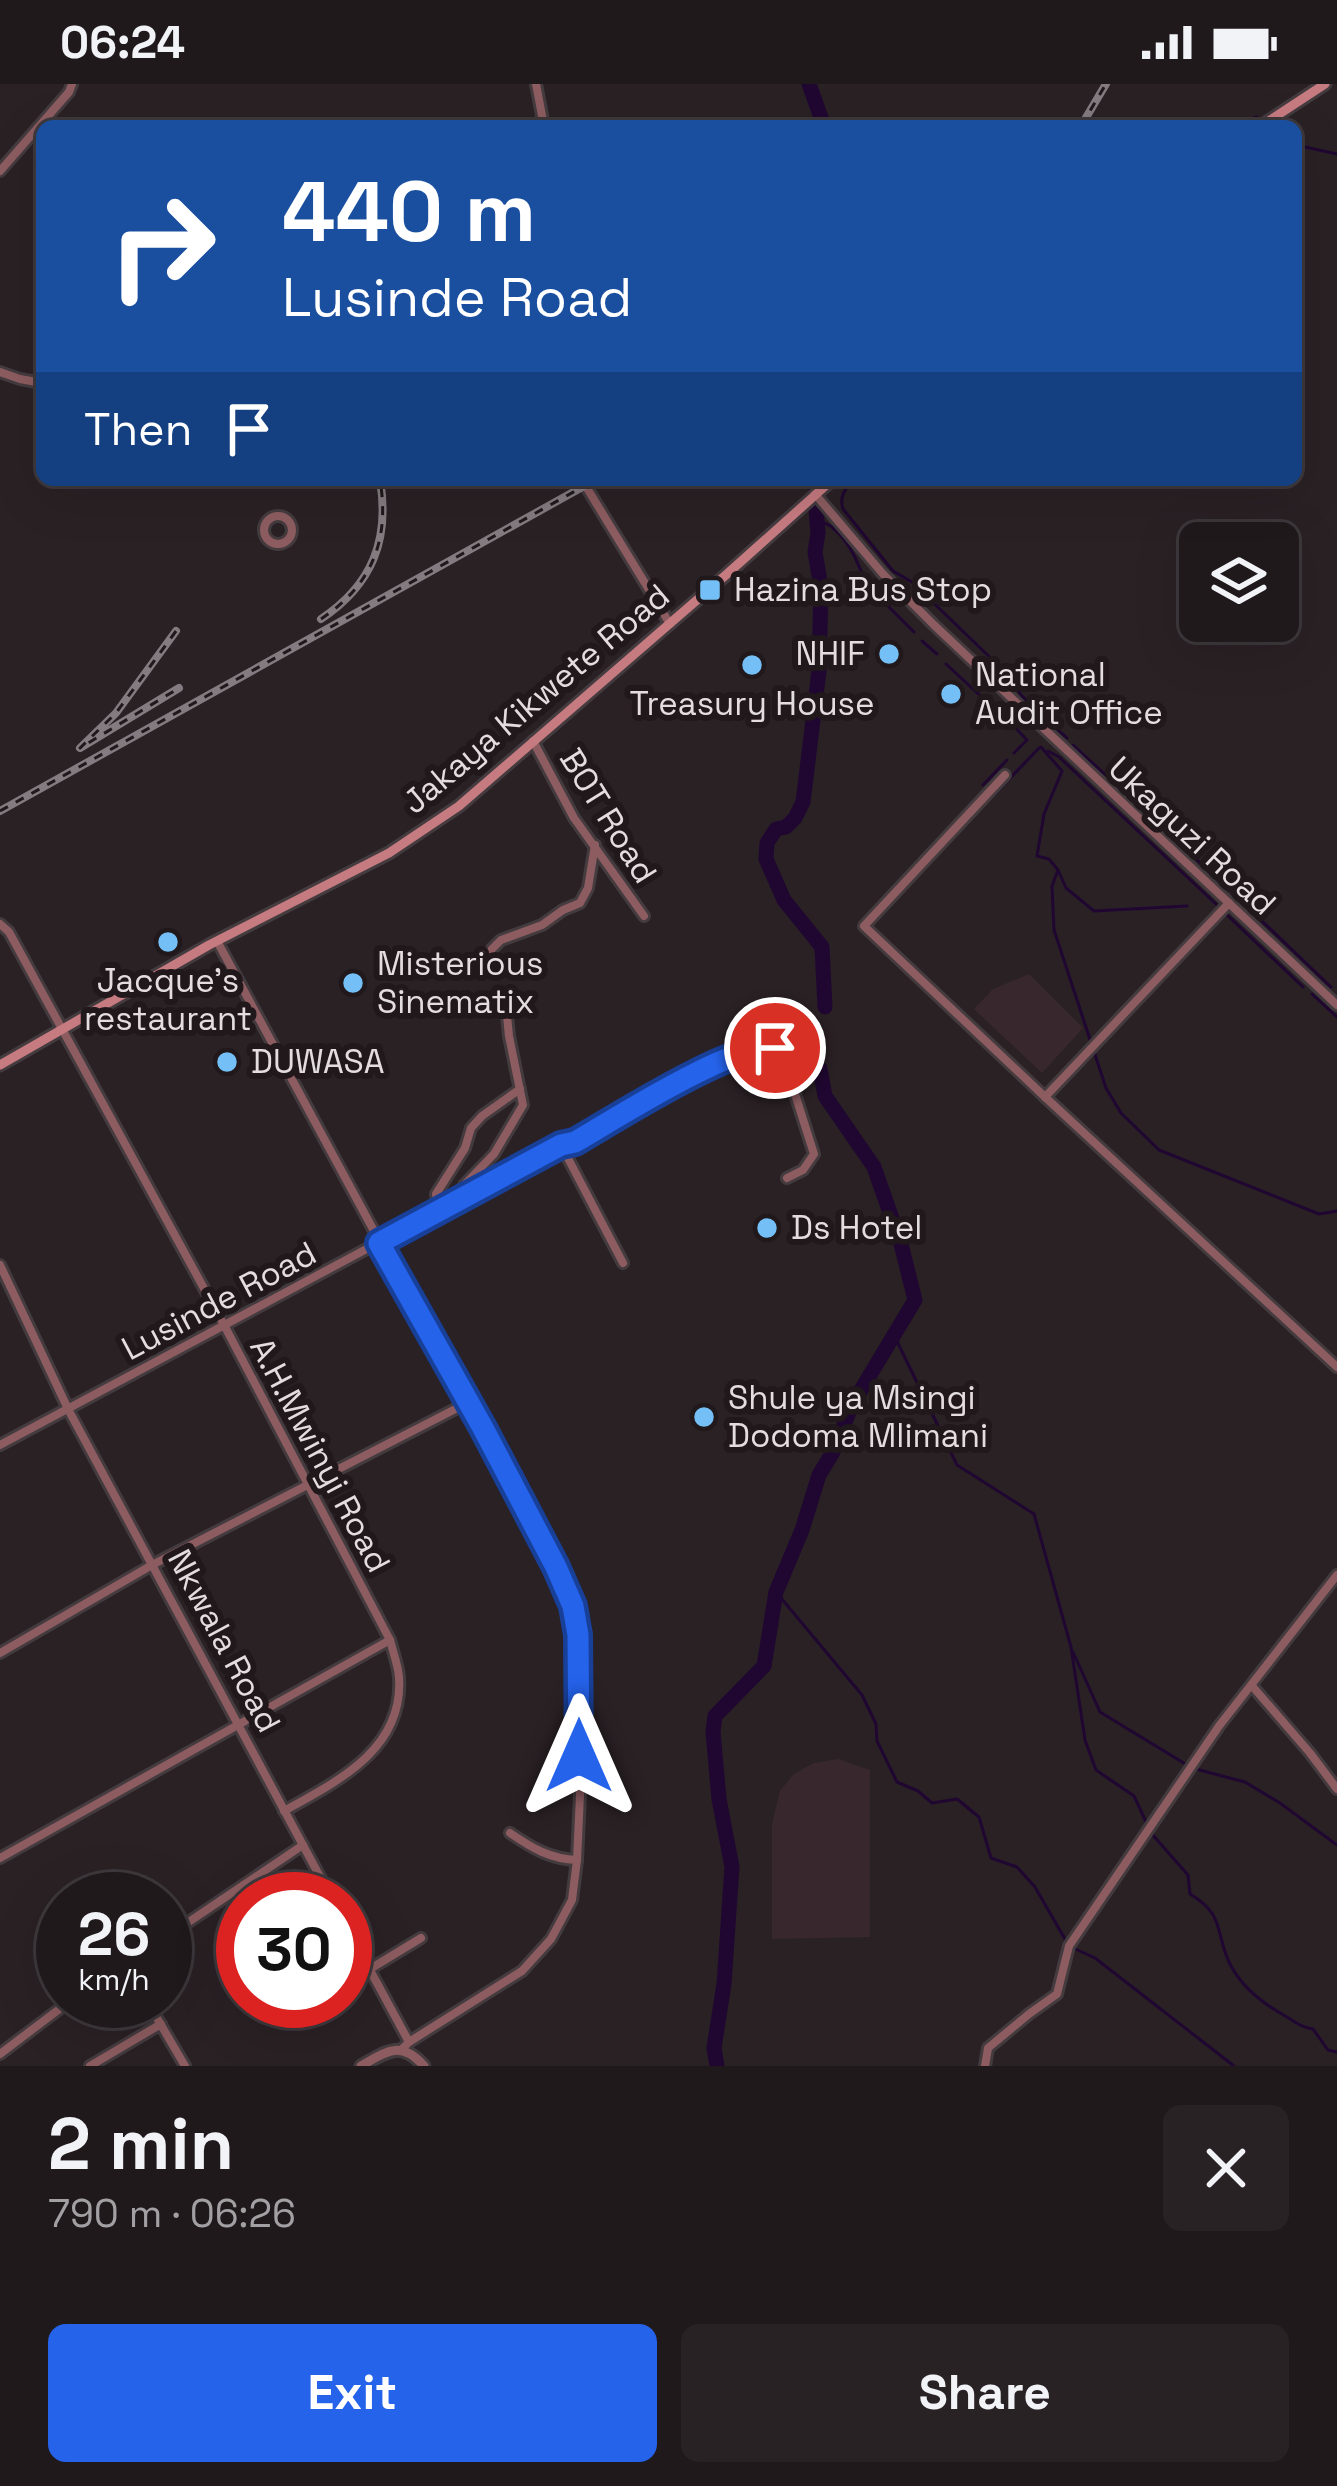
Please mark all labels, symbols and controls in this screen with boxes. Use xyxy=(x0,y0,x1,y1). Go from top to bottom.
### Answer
text: 06:24 xyxy=(60,14,185,71)
text: 440 m xyxy=(282,158,536,266)
icon: right xyxy=(84,168,240,324)
text: Lusinde Road xyxy=(282,263,632,332)
icon: arrive xyxy=(216,396,282,462)
text: Then xyxy=(84,401,192,458)
map controls xyxy=(1179,522,1299,642)
button: layers xyxy=(1179,522,1299,642)
place label: Hazina Bus Stop xyxy=(734,569,992,611)
street label: Jakaya Kikwete Road xyxy=(394,575,678,823)
marker: Hazina Bus Stop xyxy=(697,577,723,603)
place label: NHIF xyxy=(796,633,865,675)
marker: NHIF xyxy=(876,641,902,667)
marker: Treasury House xyxy=(739,652,765,678)
place label: National Audit Office xyxy=(975,654,1163,734)
marker: National Audit Office xyxy=(938,681,964,707)
place label: Treasury House xyxy=(630,683,875,725)
street label: BOT Road xyxy=(550,741,666,891)
street label: Ukaguzi Road xyxy=(1099,748,1285,924)
marker: Jacque's restaurant xyxy=(155,929,181,955)
place label: Misterious Sinematix xyxy=(377,943,543,1023)
place label: Jacque's restaurant xyxy=(84,960,252,1040)
marker: Misterious Sinematix xyxy=(340,970,366,996)
pin xyxy=(724,997,826,1099)
icon: arrive xyxy=(742,1015,808,1081)
place label: DUWASA xyxy=(251,1041,385,1083)
marker: DUWASA xyxy=(214,1049,240,1075)
place label: Ds Hotel xyxy=(791,1207,922,1249)
marker: Ds Hotel xyxy=(754,1215,780,1241)
street label: Lusinde Road xyxy=(115,1232,323,1370)
street label: A.H.Mwinyi Road xyxy=(240,1330,400,1580)
place label: Shule ya Msingi Dodoma Mlimani xyxy=(728,1377,988,1457)
marker: Shule ya Msingi Dodoma Mlimani xyxy=(691,1404,717,1430)
street label: Nkwala Road xyxy=(158,1542,290,1740)
position arrow xyxy=(516,1693,642,1819)
speed limit sign: 30 xyxy=(216,1872,372,2028)
text: 26 xyxy=(78,1896,150,1973)
text: km/h xyxy=(78,1960,150,1999)
text: 2 min xyxy=(48,2098,234,2190)
button: close xyxy=(1163,2105,1289,2231)
text: 790 m · 06:26 xyxy=(48,2189,296,2238)
button: Exit xyxy=(48,2324,657,2462)
button: Share xyxy=(681,2324,1289,2462)

